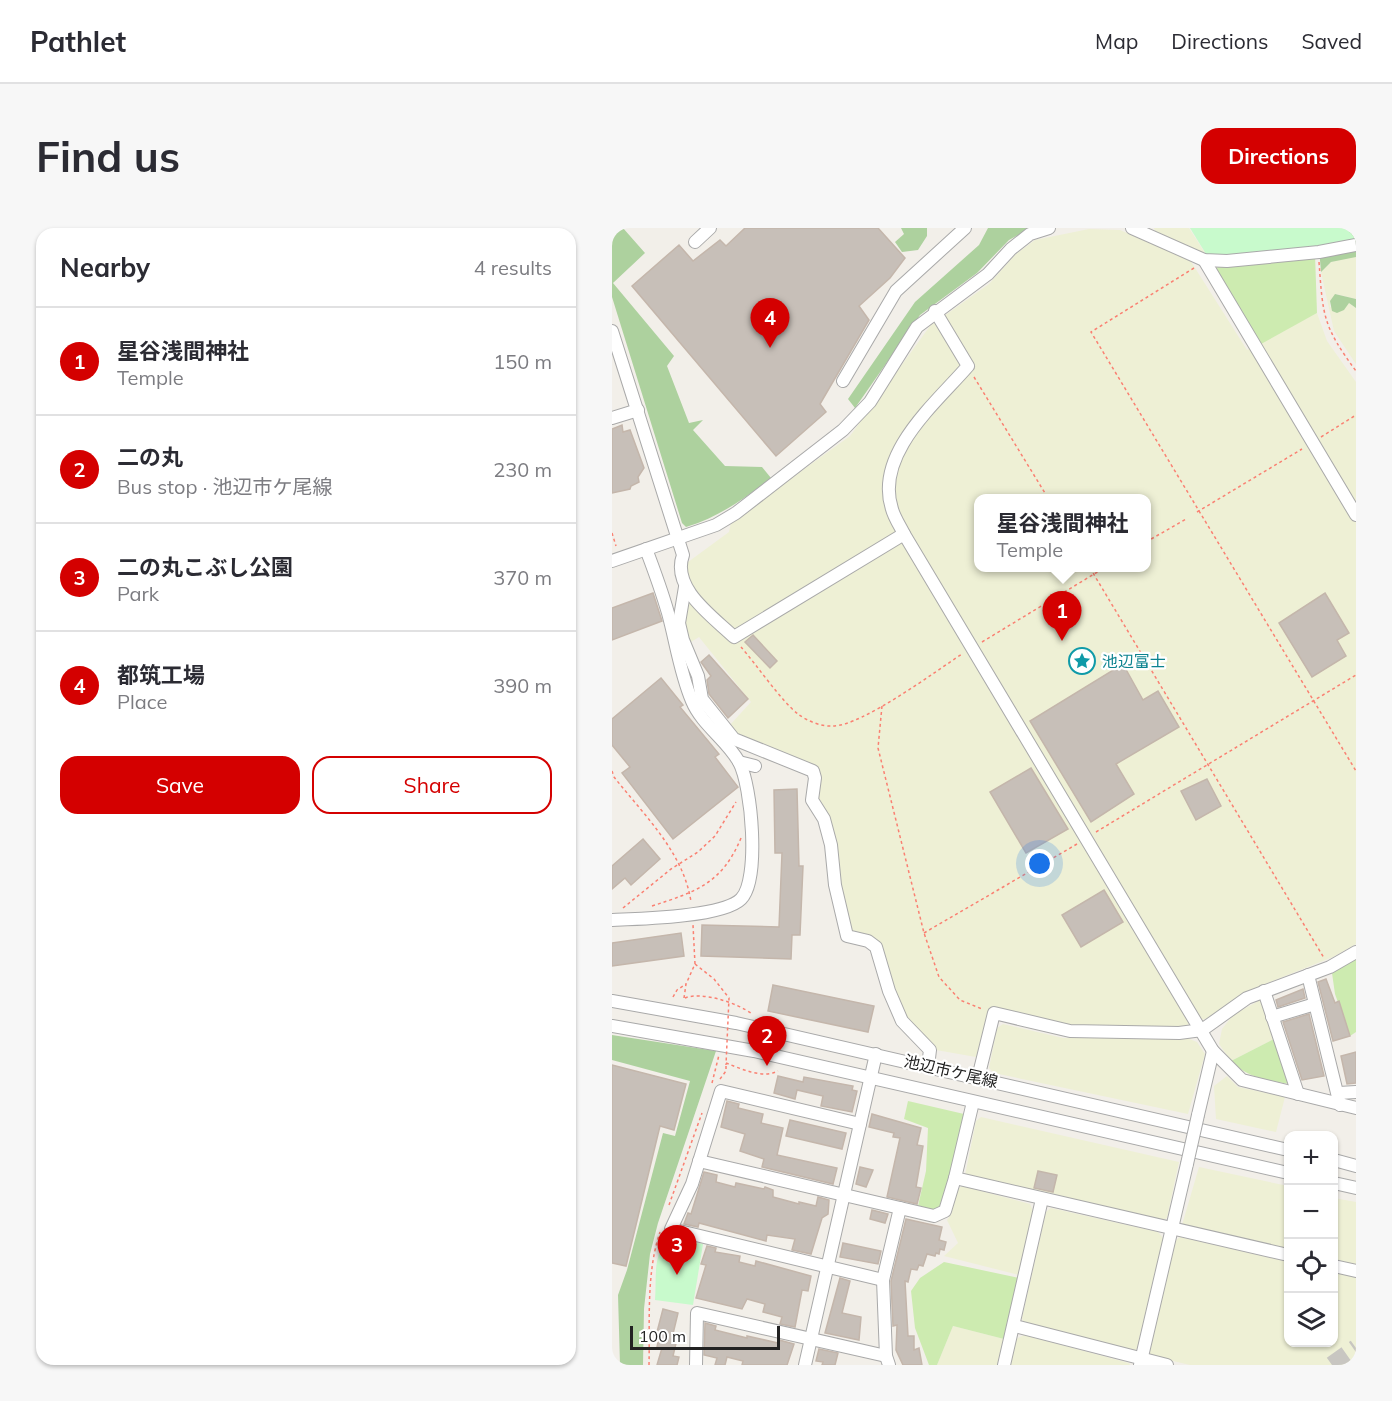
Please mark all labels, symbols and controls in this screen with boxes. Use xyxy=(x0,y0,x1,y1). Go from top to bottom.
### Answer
text: Pathlet xyxy=(30,24,126,59)
text: Map xyxy=(1095,28,1138,54)
text: Directions xyxy=(1171,28,1268,54)
text: Saved xyxy=(1301,28,1362,54)
button: Directions xyxy=(1201,128,1356,184)
text: Find us xyxy=(36,130,180,183)
text: Nearby xyxy=(60,251,150,284)
text: 4 results xyxy=(474,255,552,280)
pin: 4 xyxy=(750,298,790,348)
text: 星谷浅間神社 xyxy=(117,337,249,365)
text: 1 xyxy=(74,349,86,374)
text: 150 m xyxy=(493,349,552,374)
text: Temple xyxy=(117,365,184,390)
text: 二の丸 xyxy=(117,443,183,471)
text: 2 xyxy=(74,457,86,482)
text: 230 m xyxy=(493,457,552,482)
text: Bus stop · 池辺市ケ尾線 xyxy=(117,474,332,499)
popup xyxy=(974,494,1151,572)
text: 星谷浅間神社 xyxy=(996,509,1129,537)
text: Temple xyxy=(996,537,1063,562)
text: 二の丸こぶし公園 xyxy=(117,553,293,581)
text: 3 xyxy=(74,565,86,590)
text: 370 m xyxy=(493,565,552,590)
text: Park xyxy=(117,581,159,606)
pin: 1 xyxy=(1042,592,1082,641)
place icon: 池辺富士 xyxy=(1067,646,1097,676)
place label: 池辺富士 xyxy=(1102,651,1166,671)
text: 都筑工場 xyxy=(117,661,205,689)
text: 4 xyxy=(74,673,86,698)
text: 390 m xyxy=(493,673,552,698)
text: Place xyxy=(117,689,167,714)
button: Save xyxy=(60,756,300,814)
button: Share xyxy=(312,756,552,814)
your location xyxy=(1025,849,1054,878)
pin: 2 xyxy=(748,1016,786,1066)
street label: 池辺市ケ尾線 xyxy=(902,1050,1000,1092)
map controls xyxy=(1284,1131,1338,1347)
button: + xyxy=(1284,1131,1338,1185)
button: − xyxy=(1284,1185,1338,1239)
pin: 3 xyxy=(658,1226,696,1275)
button: locate xyxy=(1284,1239,1338,1293)
button: layers xyxy=(1284,1293,1338,1347)
scale bar xyxy=(630,1323,780,1350)
text: 100 m xyxy=(639,1326,686,1346)

